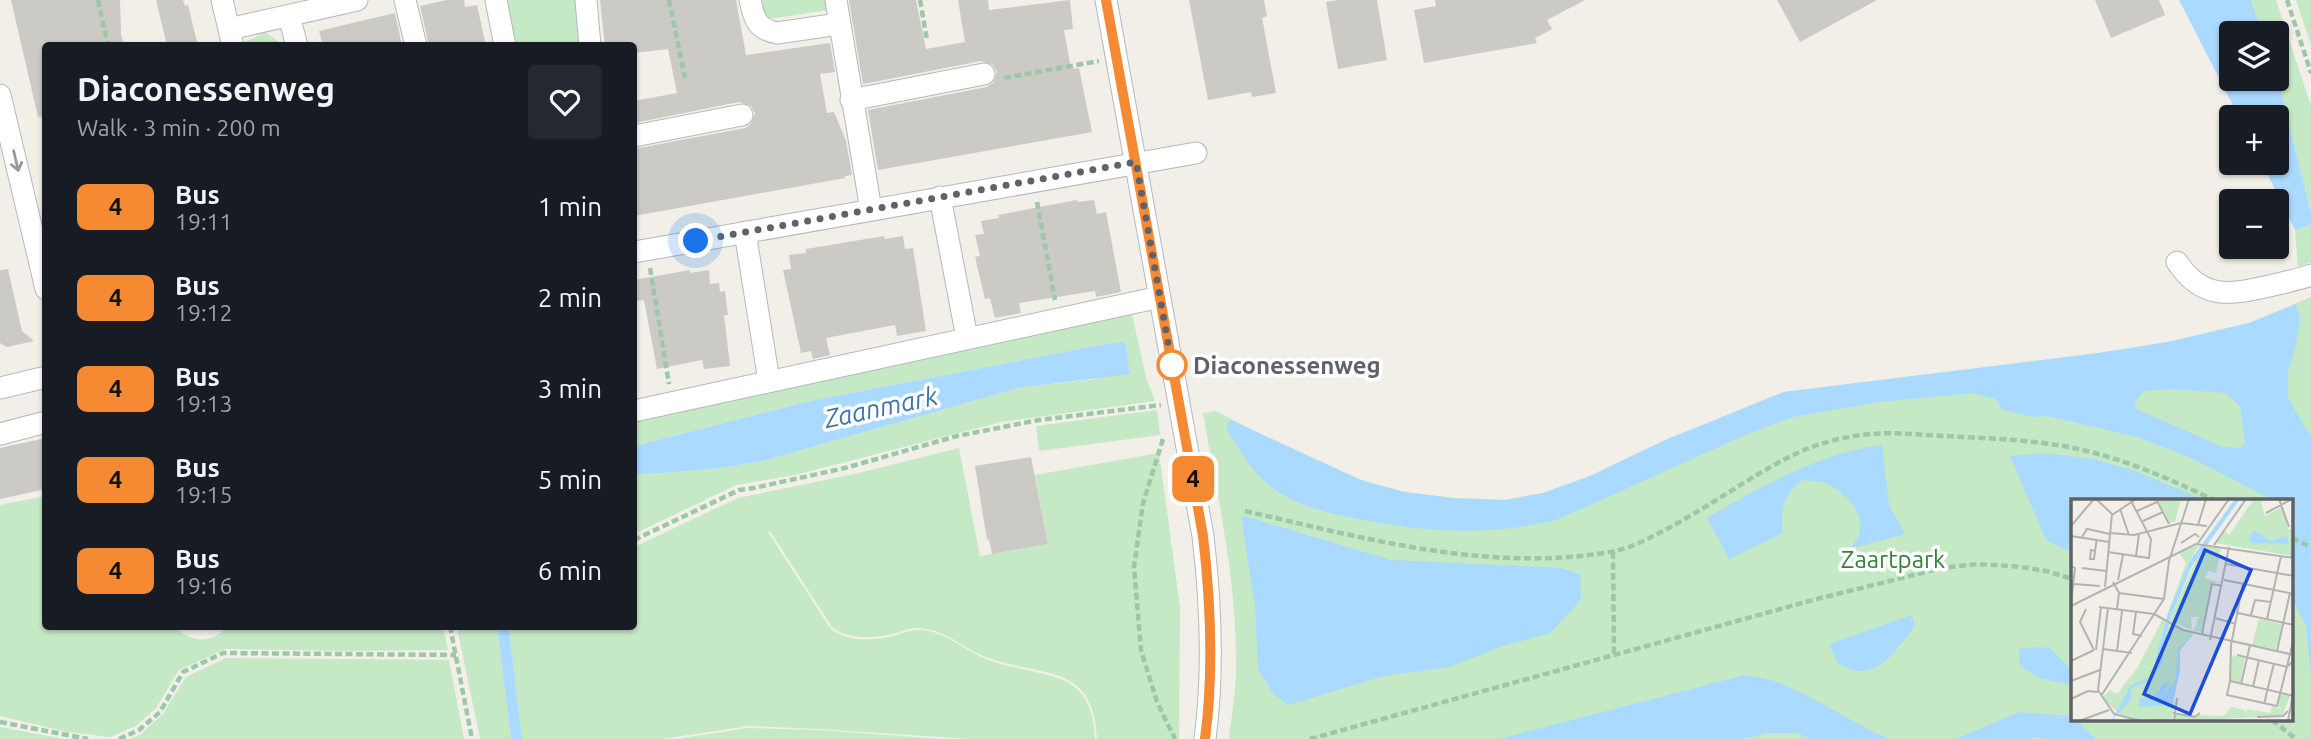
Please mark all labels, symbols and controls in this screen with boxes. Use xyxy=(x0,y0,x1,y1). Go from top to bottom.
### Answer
map controls xyxy=(2219,21,2289,259)
button: layers xyxy=(2219,21,2289,91)
button: heart xyxy=(528,65,602,139)
text: Diaconessenweg xyxy=(77,70,335,107)
button: + xyxy=(2219,105,2289,175)
text: Walk · 3 min · 200 m xyxy=(77,115,281,140)
one-way arrow xyxy=(9,149,23,172)
text: Bus xyxy=(175,180,220,209)
button: − xyxy=(2219,189,2289,259)
text: 1 min xyxy=(538,192,602,221)
text: 4 xyxy=(109,193,122,220)
text: 19:11 xyxy=(175,209,233,234)
your location xyxy=(678,223,713,258)
text: Bus xyxy=(175,271,220,300)
text: 2 min xyxy=(538,283,602,312)
text: 4 xyxy=(109,284,122,311)
text: 19:12 xyxy=(175,300,233,325)
marker: Diaconessenweg xyxy=(1157,350,1187,380)
place label: Diaconessenweg xyxy=(1193,352,1381,379)
text: Bus xyxy=(175,362,220,391)
text: 3 min xyxy=(538,374,602,403)
text: 4 xyxy=(109,375,122,402)
water label: Zaanmark xyxy=(821,381,941,433)
text: 19:13 xyxy=(175,391,233,416)
text: Bus xyxy=(175,453,220,482)
line badge: 4 xyxy=(1170,456,1216,502)
text: 5 min xyxy=(538,465,602,494)
text: 4 xyxy=(1186,465,1200,492)
text: 4 xyxy=(109,466,122,493)
text: 19:15 xyxy=(175,482,233,507)
inset map xyxy=(2071,499,2294,722)
text: Bus xyxy=(175,544,220,573)
park label: Zaartpark xyxy=(1841,546,1945,573)
text: 6 min xyxy=(538,556,602,585)
text: 4 xyxy=(109,557,122,584)
text: 19:16 xyxy=(175,573,233,598)

